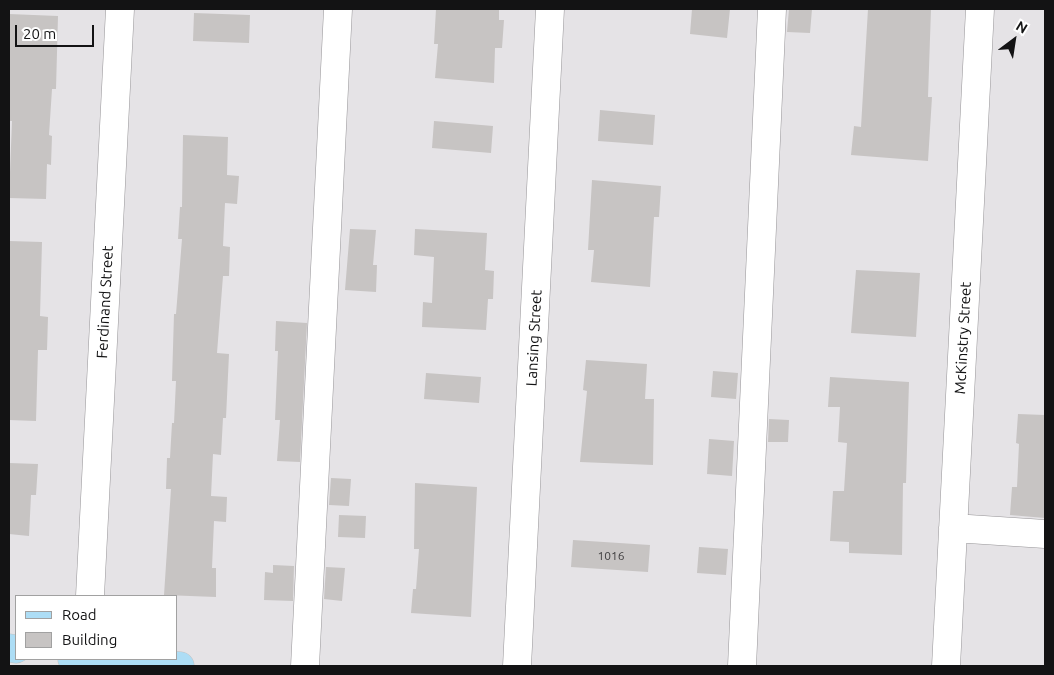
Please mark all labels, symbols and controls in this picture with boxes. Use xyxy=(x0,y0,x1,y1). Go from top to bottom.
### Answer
scale bar xyxy=(18,15,96,47)
north arrow xyxy=(989,15,1039,65)
text: N xyxy=(1013,18,1030,37)
text: 20 m xyxy=(23,25,56,42)
street label: Ferdinand Street xyxy=(93,245,117,359)
street label: McKinstry Street xyxy=(951,281,975,395)
street label: Lansing Street xyxy=(522,289,546,387)
house number: 1016 xyxy=(597,549,625,563)
legend xyxy=(15,595,178,660)
text: Road xyxy=(62,606,97,623)
text: Building xyxy=(62,631,117,648)

